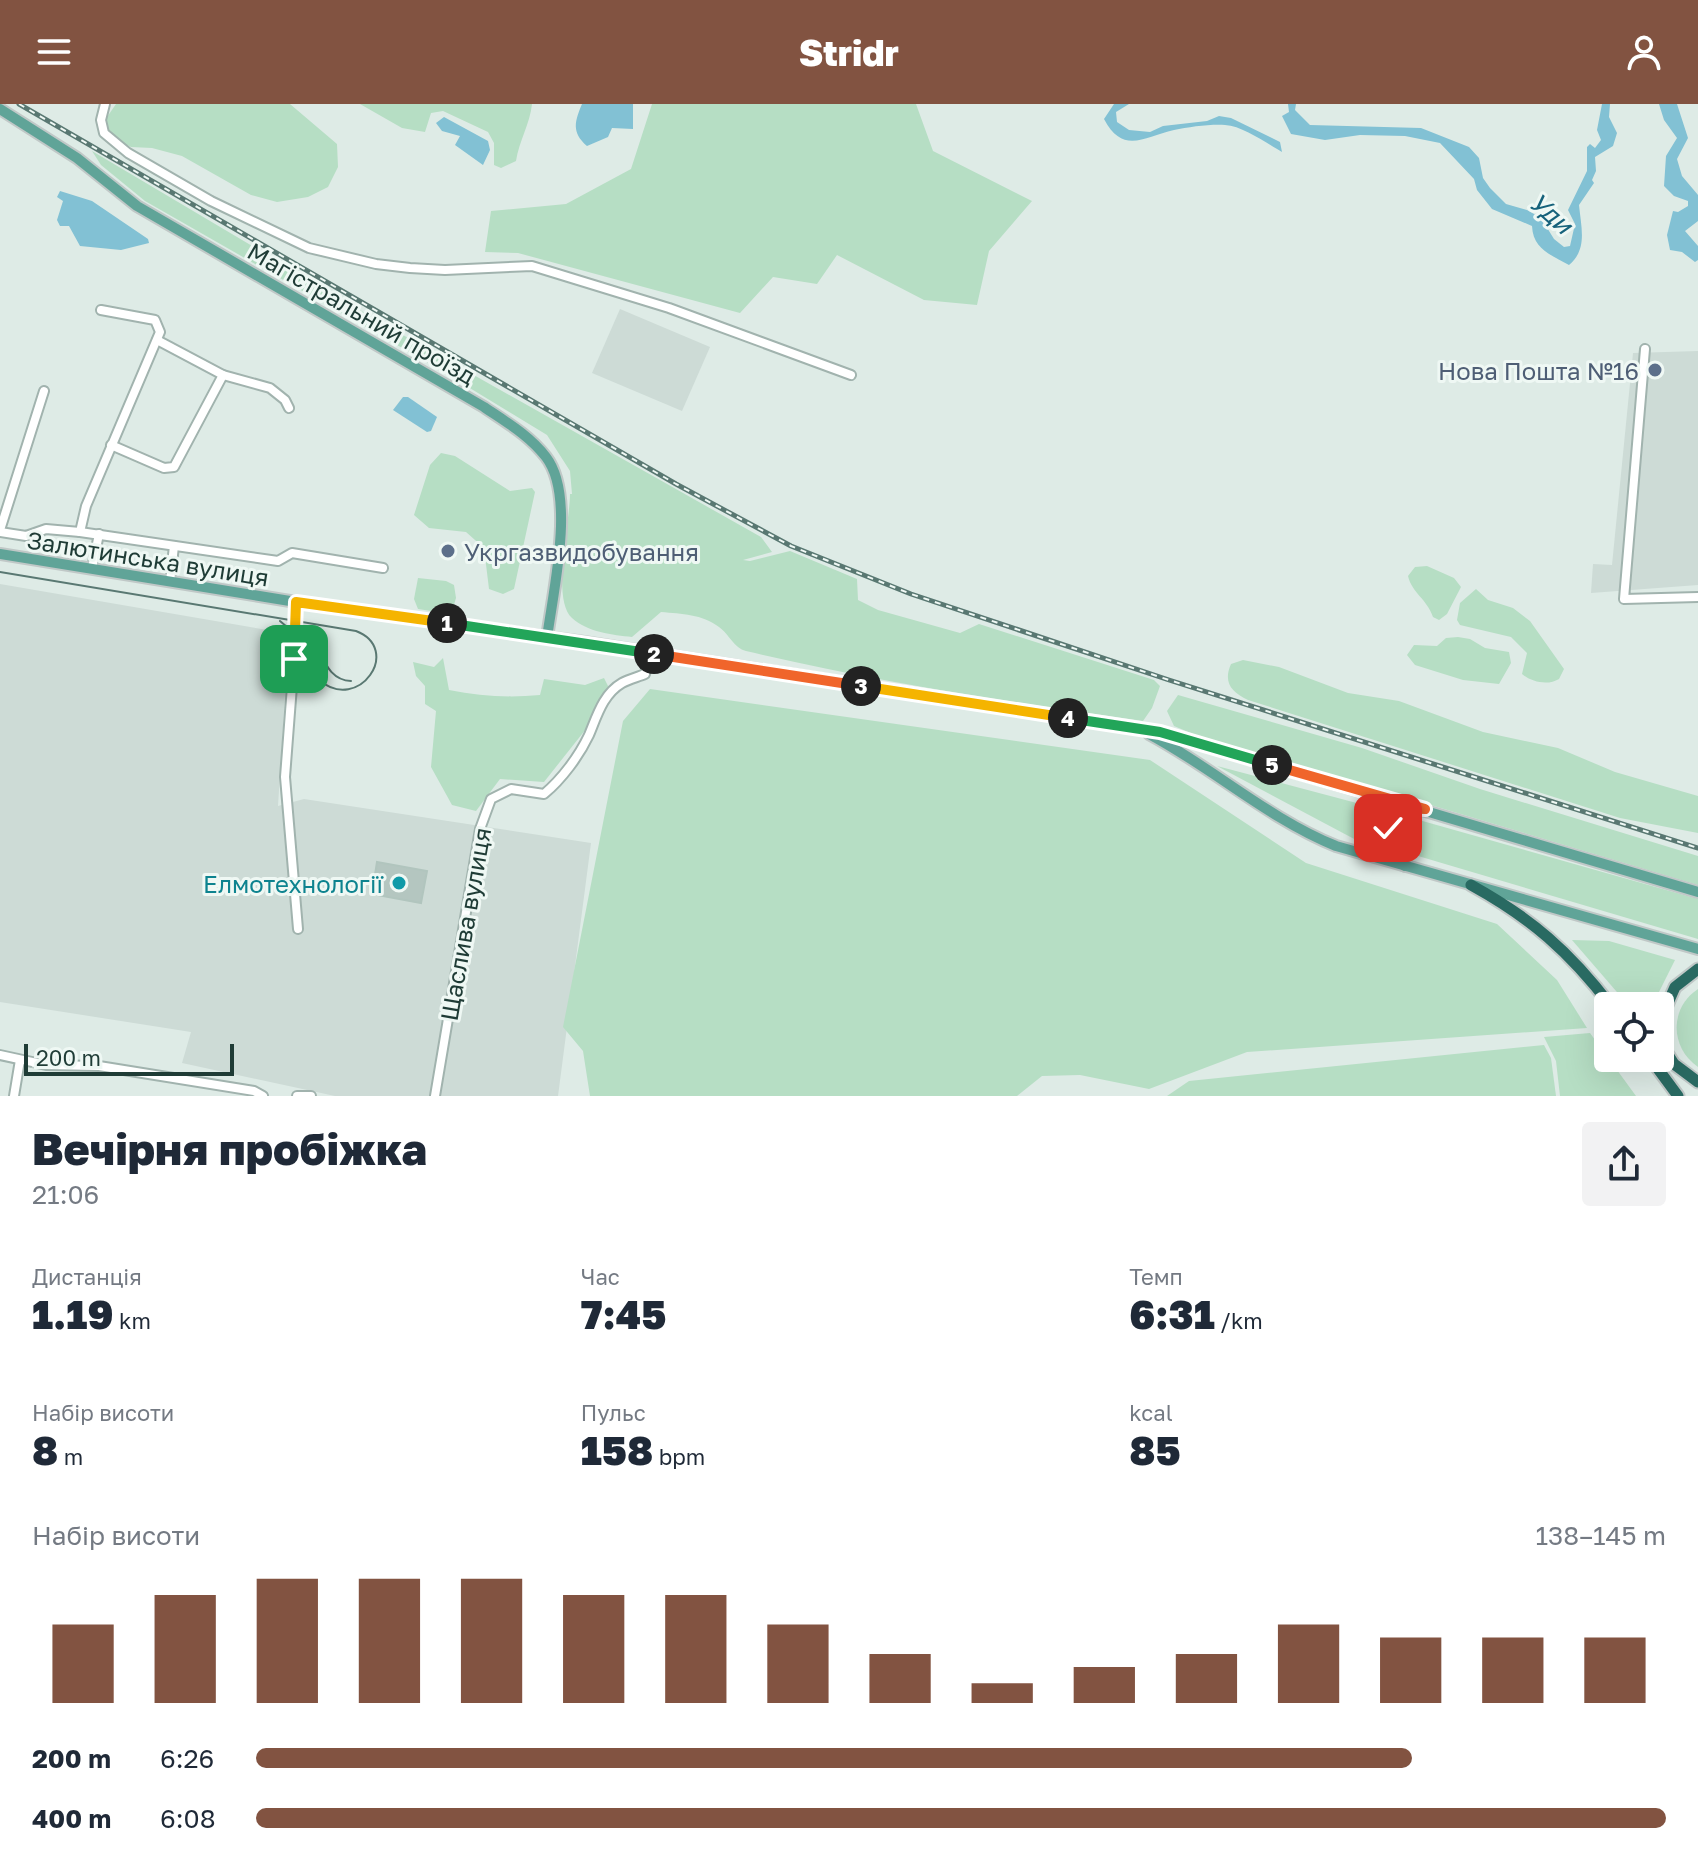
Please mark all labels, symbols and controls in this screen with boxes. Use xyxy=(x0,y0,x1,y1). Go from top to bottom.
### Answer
icon: menu xyxy=(32,30,76,74)
icon: person xyxy=(1622,30,1666,74)
text: Stridr xyxy=(799,31,899,74)
water label: Уди xyxy=(1523,186,1580,241)
street label: Магістральний проїзд xyxy=(243,236,481,390)
place label: Нова Пошта №16 xyxy=(1438,356,1639,385)
marker: Нова Пошта №16 xyxy=(1646,361,1664,379)
street label: Залютинська вулиця xyxy=(25,525,271,591)
place label: Укргазвидобування xyxy=(464,537,699,566)
marker: Укргазвидобування xyxy=(439,542,457,560)
pin: 1 xyxy=(427,603,467,643)
text: 1 xyxy=(441,609,453,636)
pin xyxy=(260,625,328,693)
pin: 2 xyxy=(634,634,674,674)
icon: arrive xyxy=(272,637,316,681)
text: 2 xyxy=(647,640,661,667)
pin: 3 xyxy=(841,666,881,706)
text: 3 xyxy=(854,672,868,699)
pin: 4 xyxy=(1048,698,1088,738)
text: 4 xyxy=(1061,704,1075,731)
pin: 5 xyxy=(1252,745,1292,785)
text: 5 xyxy=(1265,751,1279,778)
pin xyxy=(1354,794,1422,862)
icon: check xyxy=(1366,806,1410,850)
street label: Щаслива вулиця xyxy=(434,825,496,1023)
place label: Елмотехнології xyxy=(203,869,385,898)
marker: Елмотехнології xyxy=(390,874,408,892)
map controls xyxy=(1594,992,1674,1072)
button: locate xyxy=(1594,992,1674,1072)
scale bar xyxy=(24,1040,234,1076)
text: 200 m xyxy=(36,1044,101,1071)
text: Вечірня пробіжка xyxy=(32,1122,427,1175)
button: share xyxy=(1582,1122,1666,1206)
text: 21:06 xyxy=(32,1179,99,1210)
text: Дистанція xyxy=(32,1263,142,1290)
text: Час xyxy=(581,1263,620,1290)
text: Темп xyxy=(1129,1263,1183,1290)
text: 1.19 xyxy=(32,1290,113,1338)
text: 7:45 xyxy=(581,1290,666,1338)
text: 6:31 xyxy=(1129,1290,1215,1338)
text: km xyxy=(113,1307,151,1334)
text: /km xyxy=(1215,1307,1263,1334)
text: Набір висоти xyxy=(32,1399,174,1426)
text: Пульс xyxy=(581,1399,646,1426)
text: kcal xyxy=(1129,1399,1173,1426)
text: 8 xyxy=(32,1426,58,1474)
text: 158 xyxy=(581,1426,653,1474)
text: 85 xyxy=(1129,1426,1181,1474)
text: m xyxy=(58,1443,83,1470)
text: bpm xyxy=(653,1443,705,1470)
text: Набір висоти xyxy=(32,1520,200,1551)
text: 138–145 m xyxy=(1535,1520,1666,1551)
text: 200 m xyxy=(32,1743,111,1774)
text: 6:26 xyxy=(160,1743,214,1774)
text: 400 m xyxy=(32,1803,111,1834)
text: 6:08 xyxy=(160,1803,216,1834)

